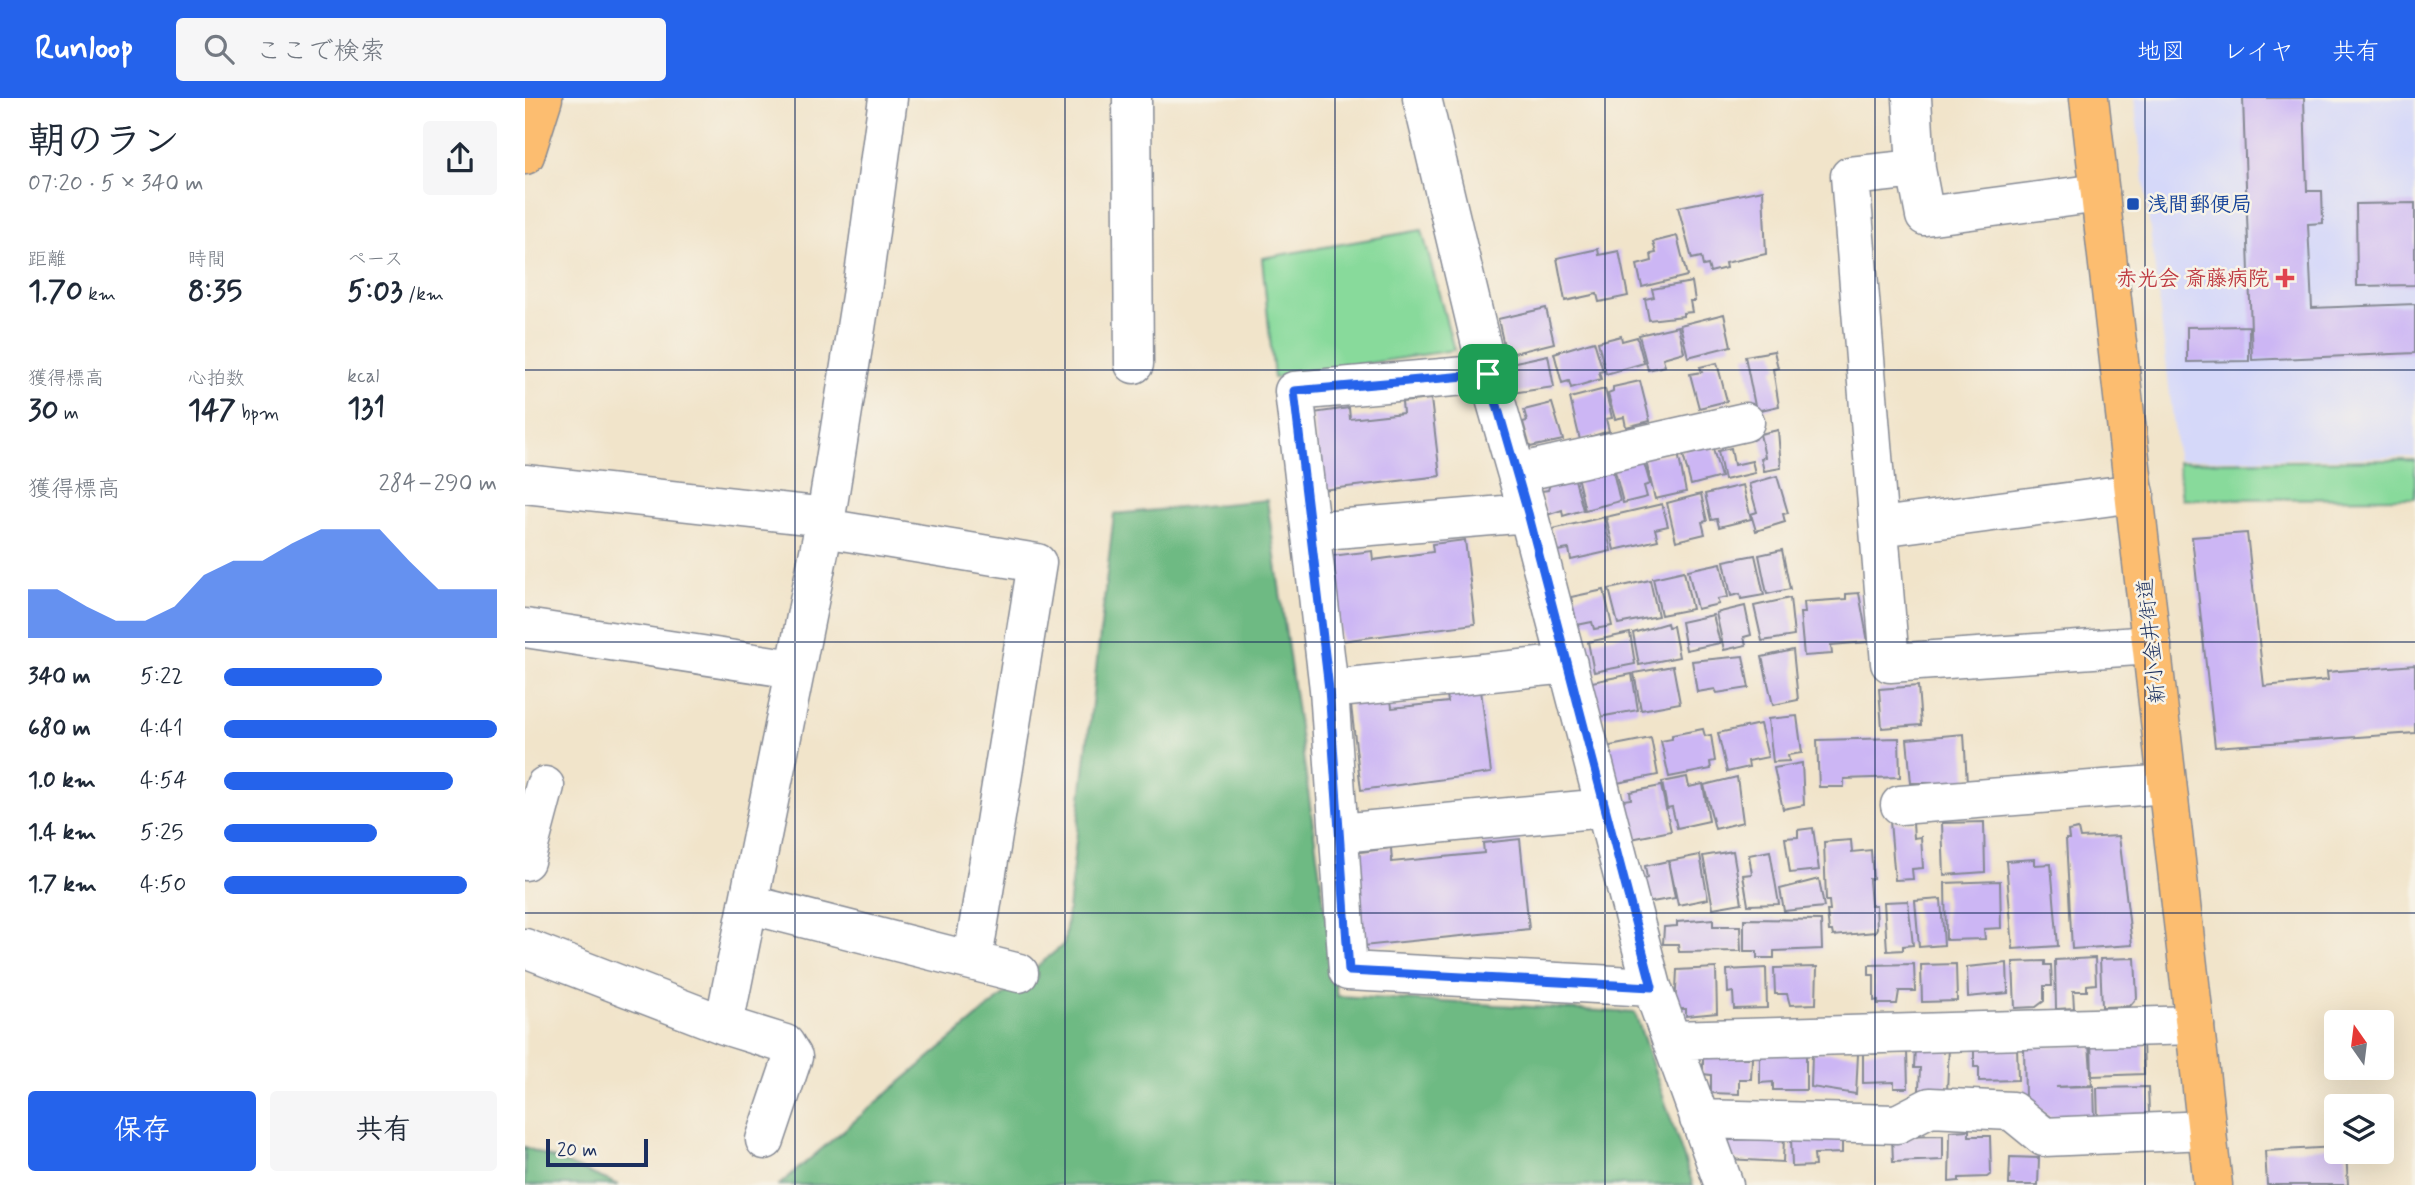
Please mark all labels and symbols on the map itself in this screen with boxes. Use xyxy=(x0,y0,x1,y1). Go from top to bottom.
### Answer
place label: 浅間郵便局 xyxy=(2147,191,2252,219)
marker: 浅間郵便局 xyxy=(2125,196,2141,212)
place label: 赤光会 斎藤病院 xyxy=(2116,265,2269,293)
marker: 赤光会 斎藤病院 xyxy=(2275,268,2295,288)
pin xyxy=(1458,344,1518,404)
street label: 新小金井街道 xyxy=(2131,577,2173,705)
north arrow xyxy=(2324,1010,2394,1080)
scale bar xyxy=(546,1136,647,1168)

